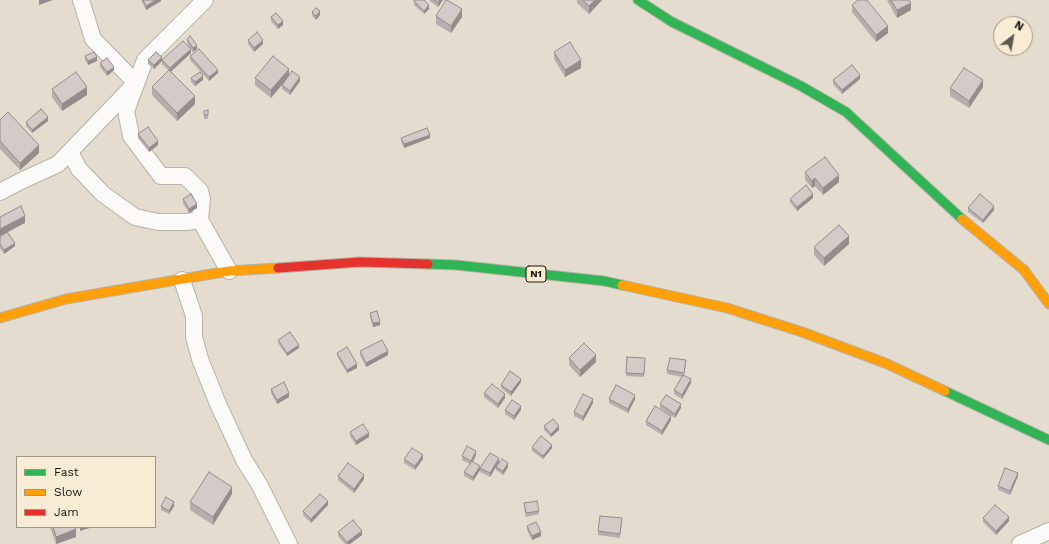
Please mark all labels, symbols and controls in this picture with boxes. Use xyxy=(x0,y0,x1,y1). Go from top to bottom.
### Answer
north arrow xyxy=(993,16,1033,56)
text: N xyxy=(1012,18,1026,34)
road number: N1 xyxy=(526,266,546,282)
legend xyxy=(16,456,156,528)
text: Fast xyxy=(54,465,79,479)
text: Slow xyxy=(54,485,82,499)
text: Jam xyxy=(54,505,79,519)

